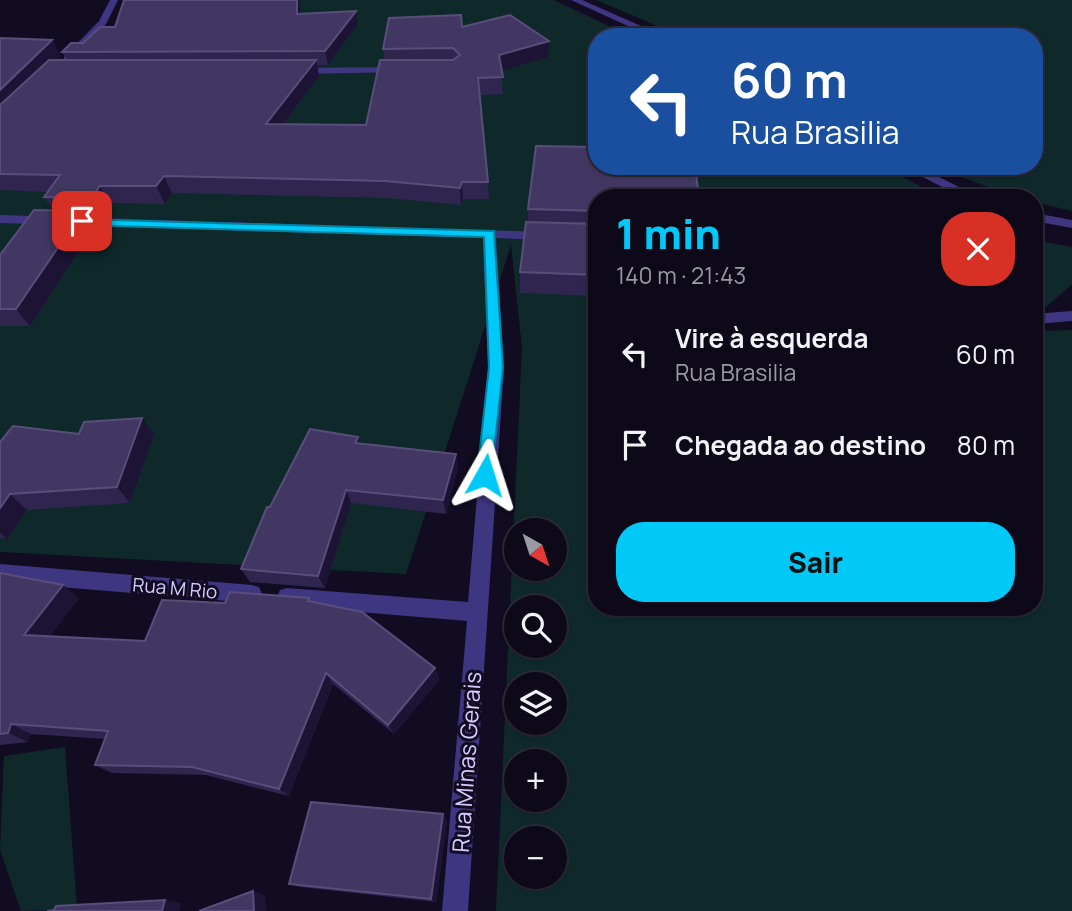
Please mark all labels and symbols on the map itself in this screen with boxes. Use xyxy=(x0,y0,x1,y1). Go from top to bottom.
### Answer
pin xyxy=(52,191,112,251)
position arrow xyxy=(448,438,522,512)
north arrow xyxy=(504,518,567,581)
street label: Rua M Rio xyxy=(132,571,218,605)
street label: Rua Minas Gerais xyxy=(444,671,488,853)

